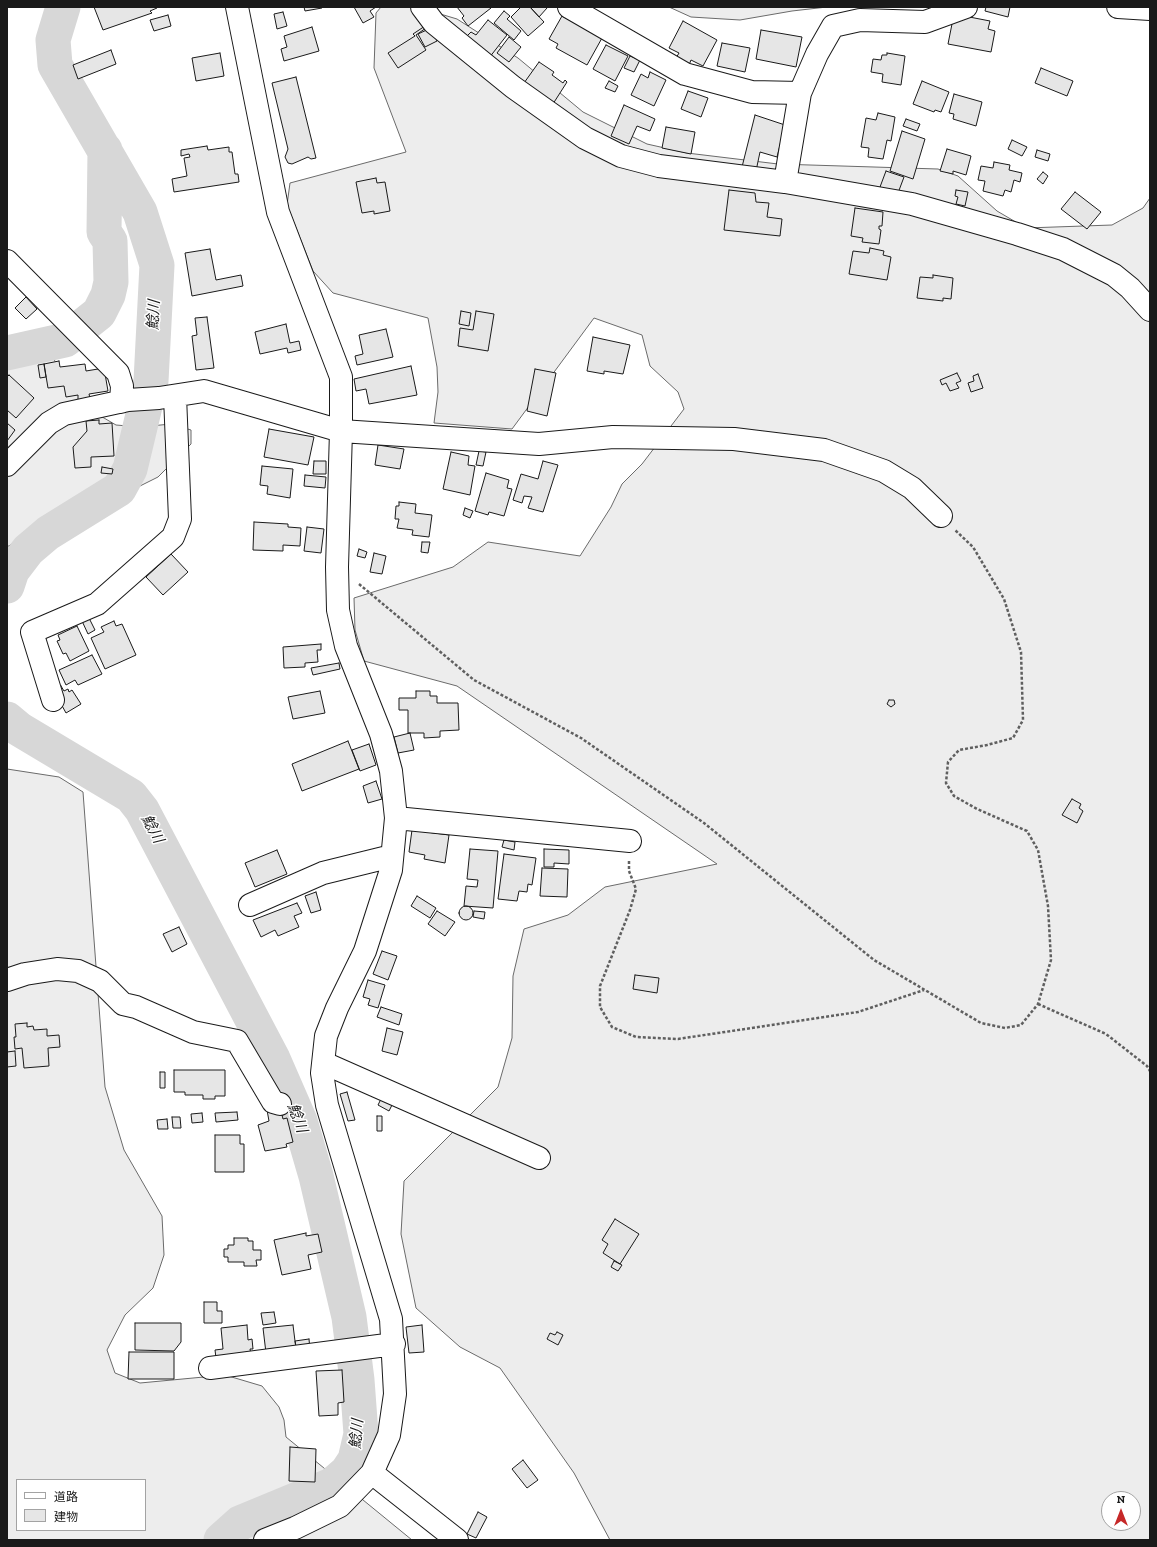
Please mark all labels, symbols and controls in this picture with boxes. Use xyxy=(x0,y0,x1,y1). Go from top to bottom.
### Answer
water label: 鯰川 xyxy=(144,300,164,330)
water label: 鯰川 xyxy=(137,812,167,846)
water label: 鯰川 xyxy=(283,1101,311,1135)
water label: 鯰川 xyxy=(347,1418,367,1450)
legend xyxy=(16,1479,146,1531)
text: 道路 xyxy=(54,1490,78,1504)
north arrow xyxy=(1101,1491,1141,1531)
text: N xyxy=(1117,1493,1125,1506)
text: 建物 xyxy=(54,1510,78,1524)

